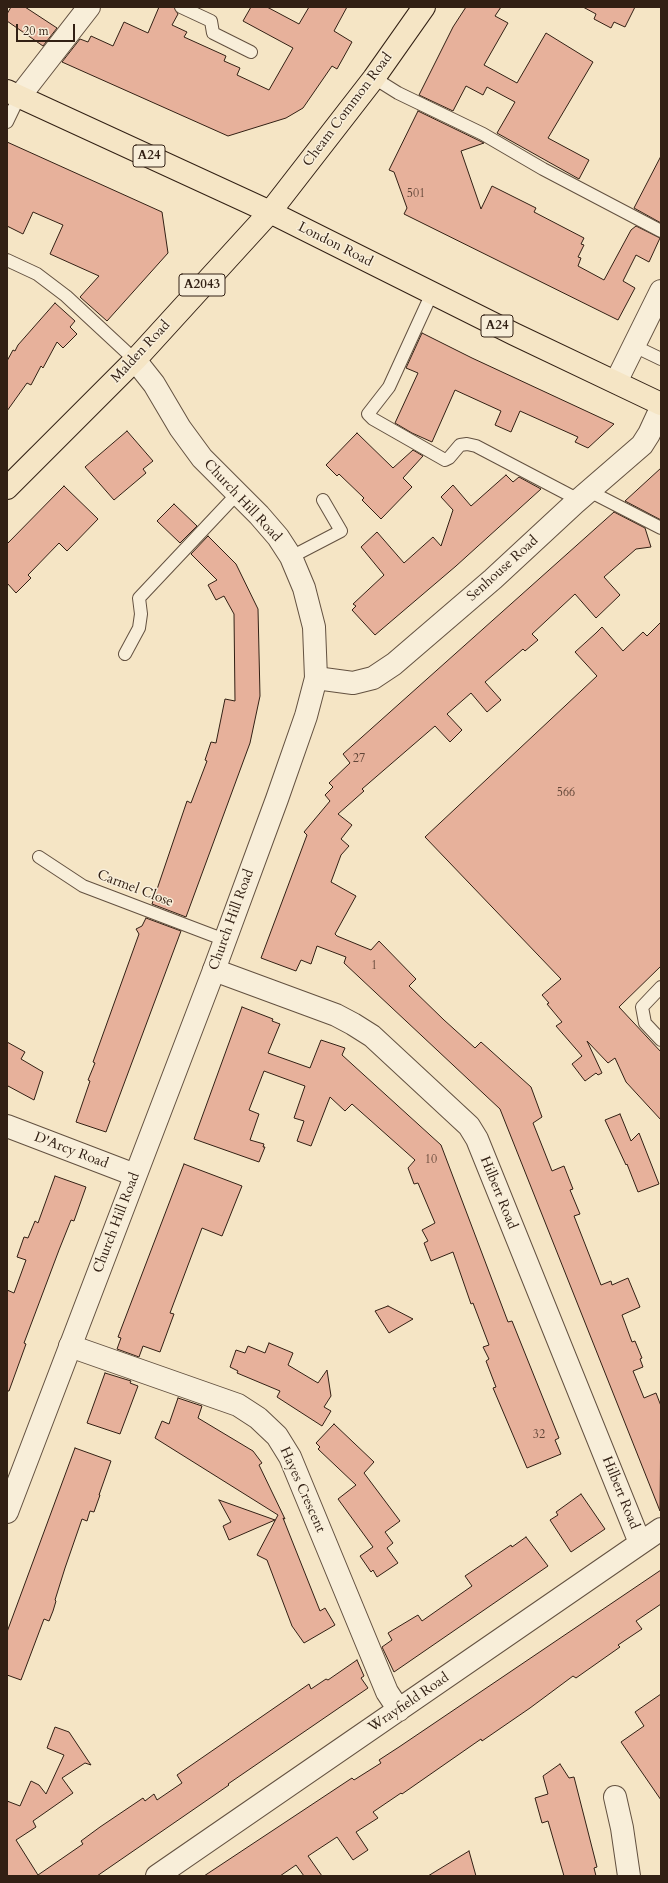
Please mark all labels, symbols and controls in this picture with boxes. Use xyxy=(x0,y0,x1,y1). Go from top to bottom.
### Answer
scale bar xyxy=(18,16,77,42)
text: 20 m xyxy=(23,23,49,39)
street label: Cheam Common Road xyxy=(300,50,396,170)
road number: A24 xyxy=(133,145,165,167)
house number: 501 xyxy=(407,187,425,201)
street label: London Road xyxy=(295,219,375,271)
road number: A2043 xyxy=(179,274,225,296)
road number: A24 xyxy=(481,315,513,337)
street label: Malden Road xyxy=(108,317,174,387)
street label: Church Hill Road xyxy=(200,456,284,546)
street label: Senhouse Road xyxy=(464,533,542,605)
house number: 27 xyxy=(353,752,365,766)
house number: 566 xyxy=(557,786,575,800)
street label: Carmel Close xyxy=(95,867,175,911)
street label: Church Hill Road xyxy=(206,867,258,973)
house number: 1 xyxy=(371,959,377,973)
street label: D'Arcy Road xyxy=(32,1129,110,1173)
house number: 10 xyxy=(425,1153,437,1167)
street label: Hilbert Road xyxy=(476,1154,520,1232)
street label: Church Hill Road xyxy=(90,1170,144,1276)
house number: 32 xyxy=(533,1428,545,1442)
street label: Hayes Crescent xyxy=(276,1445,328,1535)
street label: Hilbert Road xyxy=(598,1454,642,1532)
street label: Wrayfield Road xyxy=(365,1670,453,1736)

